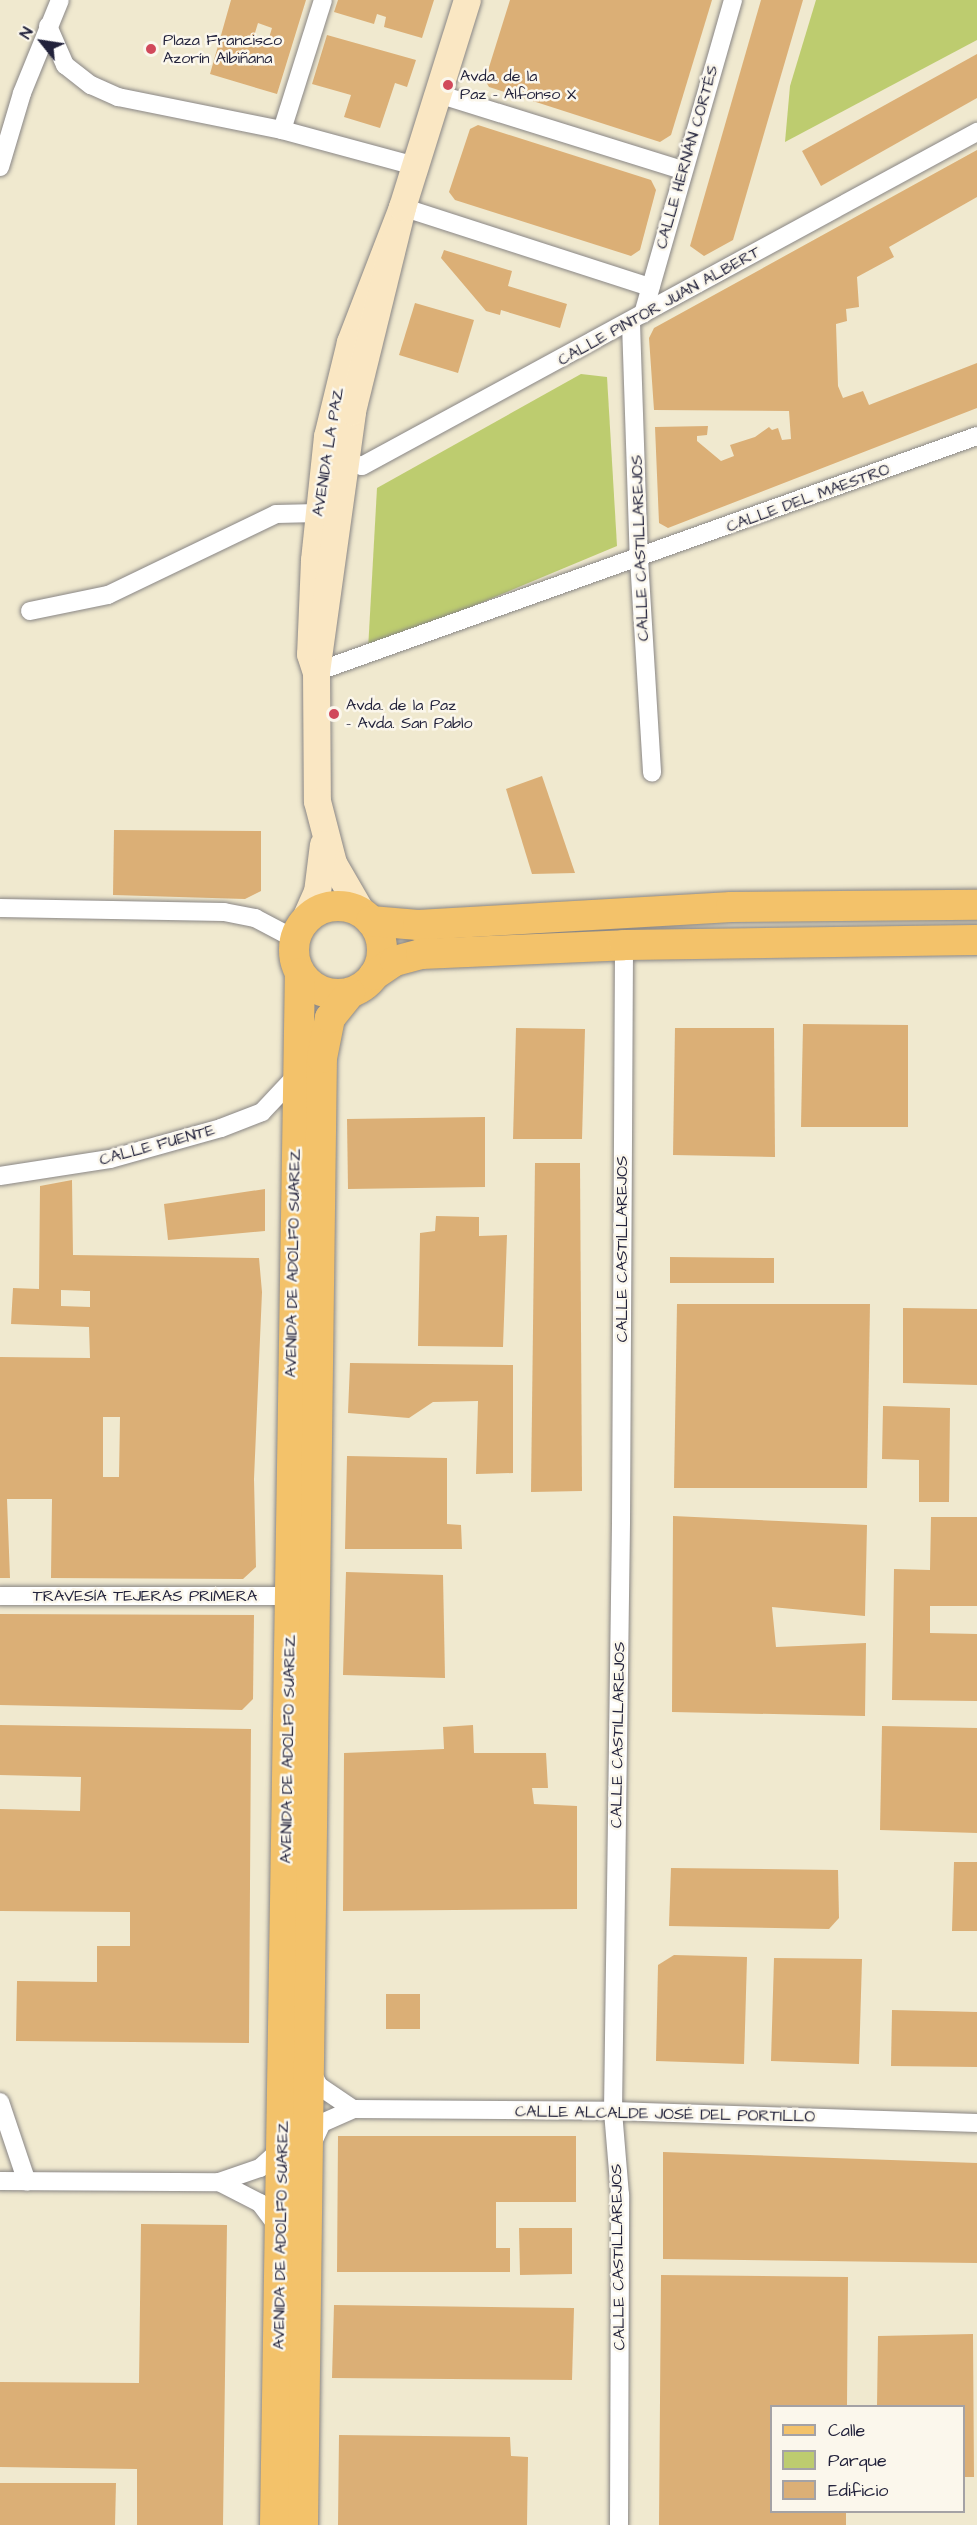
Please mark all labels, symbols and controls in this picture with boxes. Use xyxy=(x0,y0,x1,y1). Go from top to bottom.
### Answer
north arrow xyxy=(12,12,72,72)
text: N xyxy=(14,23,38,43)
place label: Plaza Francisco Azorín Albiñana xyxy=(163,30,282,68)
marker: Plaza Francisco Azorín Albiñana xyxy=(144,42,158,56)
street label: CALLE HERNÁN CORTÉS xyxy=(652,63,722,251)
place label: Avda. de la Paz - Alfonso X xyxy=(460,66,576,104)
marker: Avda. de la Paz - Alfonso X xyxy=(441,78,455,92)
street label: CALLE PINTOR JUAN ALBERT xyxy=(554,242,764,370)
street label: AVENIDA LA PAZ xyxy=(308,386,348,518)
street label: CALLE CASTILLAREJOS xyxy=(627,454,653,642)
street label: CALLE DEL MAESTRO xyxy=(724,460,892,536)
place label: Avda. de la Paz - Avda. San Pablo xyxy=(346,695,473,733)
marker: Avda. de la Paz - Avda. San Pablo xyxy=(327,707,341,721)
street label: CALLE FUENTE xyxy=(97,1120,217,1170)
street label: AVENIDA DE ADOLFO SUAREZ xyxy=(281,1148,305,1378)
street label: CALLE CASTILLAREJOS xyxy=(612,1156,632,1342)
street label: TRAVESÍA TEJERAS PRIMERA xyxy=(33,1586,257,1606)
street label: AVENIDA DE ADOLFO SUAREZ xyxy=(276,1634,300,1864)
street label: CALLE CASTILLAREJOS xyxy=(607,1642,629,1828)
street label: CALLE ALCALDE JOSÉ DEL PORTILLO xyxy=(515,2102,815,2126)
street label: AVENIDA DE ADOLFO SUAREZ xyxy=(269,2120,293,2350)
street label: CALLE CASTILLAREJOS xyxy=(607,2164,629,2350)
legend xyxy=(770,2405,965,2513)
text: Calle xyxy=(828,2418,865,2443)
text: Parque xyxy=(828,2448,887,2473)
text: Edificio xyxy=(828,2478,888,2503)

